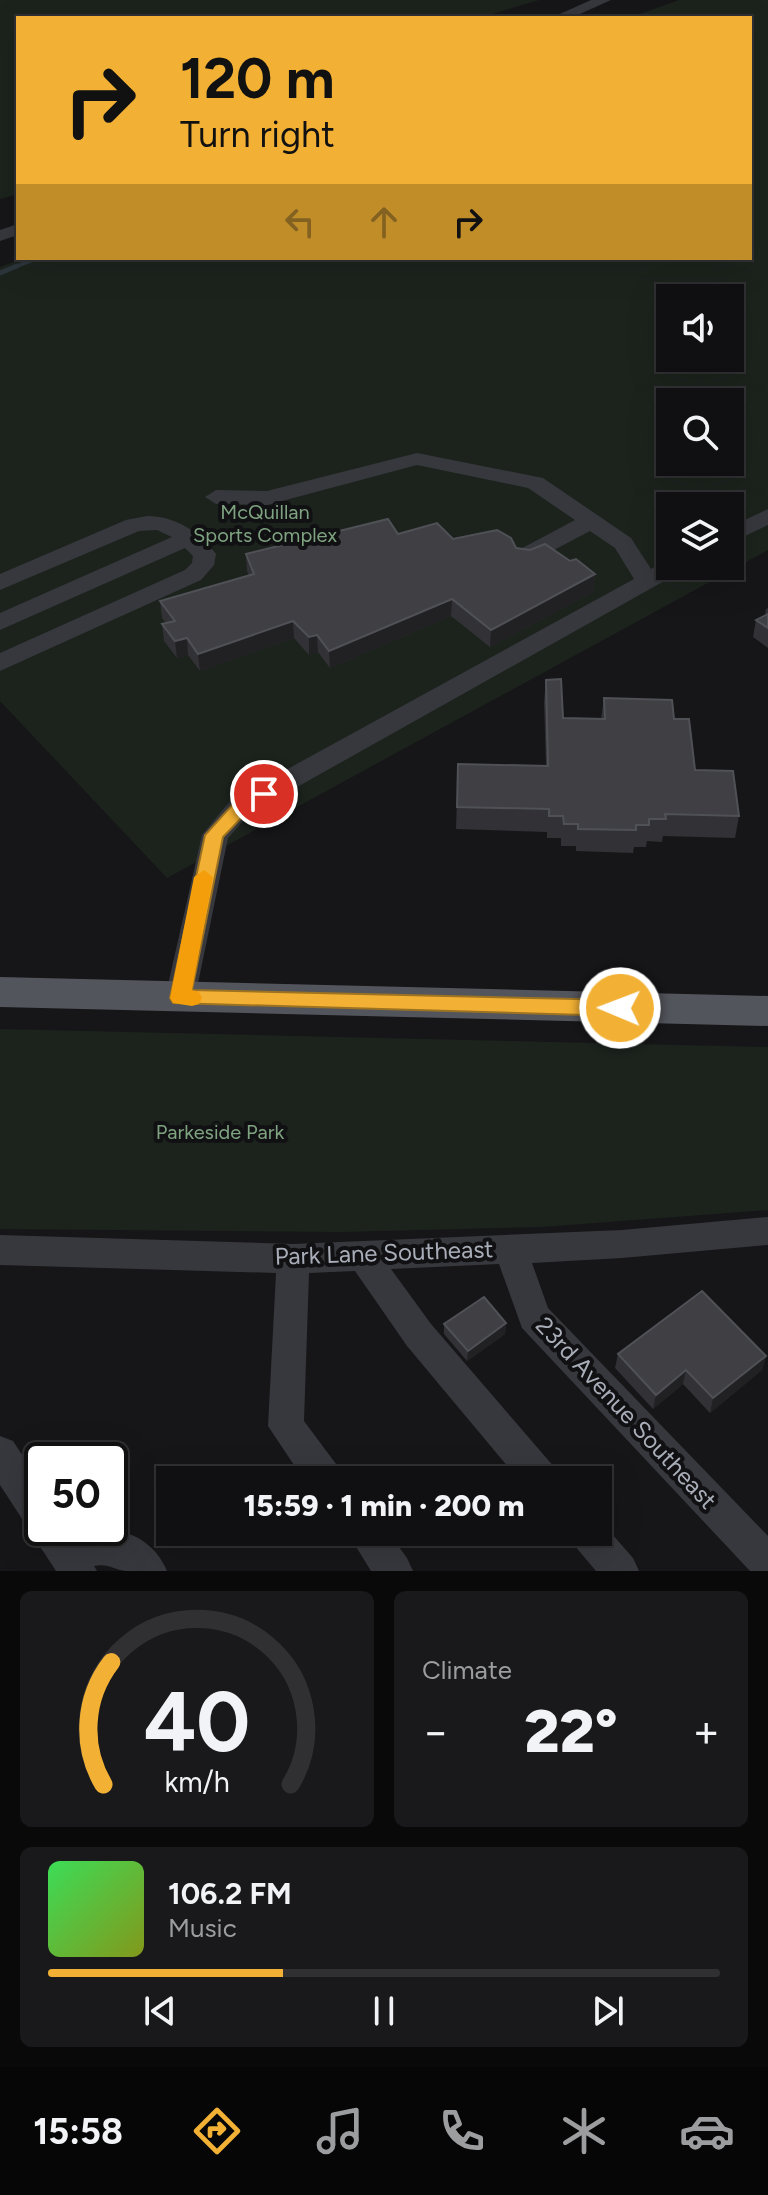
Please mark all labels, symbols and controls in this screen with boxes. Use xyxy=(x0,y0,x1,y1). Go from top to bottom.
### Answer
text: 120 m xyxy=(180,45,335,112)
icon: right xyxy=(48,48,152,152)
text: Turn right xyxy=(180,113,335,156)
icon: left xyxy=(278,200,322,244)
icon: ahead xyxy=(362,200,406,244)
icon: right xyxy=(446,200,490,244)
map controls xyxy=(656,284,744,580)
button: sound xyxy=(656,284,744,372)
button: search xyxy=(656,388,744,476)
button: layers xyxy=(656,492,744,580)
park label: McQuillan Sports Complex xyxy=(193,500,337,547)
pin xyxy=(230,760,298,828)
icon: arrive xyxy=(242,772,286,816)
position arrow xyxy=(578,966,662,1050)
park label: Parkeside Park xyxy=(156,1120,284,1144)
street label: Park Lane Southeast xyxy=(274,1234,494,1271)
street label: 23rd Avenue Southeast xyxy=(530,1311,723,1515)
speed limit sign: 50 xyxy=(24,1442,128,1546)
text: 15:59 · 1 min · 200 m xyxy=(244,1487,524,1524)
text: Climate xyxy=(422,1654,512,1686)
text: 40 xyxy=(144,1672,250,1772)
text: 22° xyxy=(524,1695,618,1767)
text: − xyxy=(422,1705,449,1758)
text: + xyxy=(693,1705,720,1758)
text: km/h xyxy=(164,1765,230,1799)
text: 106.2 FM xyxy=(168,1875,292,1912)
text: Music xyxy=(168,1912,237,1944)
icon: previous xyxy=(138,1989,182,2033)
icon: pause xyxy=(362,1989,406,2033)
icon: next xyxy=(586,1989,630,2033)
icon: directions xyxy=(189,2103,245,2159)
icon: music xyxy=(312,2103,368,2159)
icon: phone xyxy=(434,2103,490,2159)
icon: climate xyxy=(556,2103,612,2159)
icon: car xyxy=(679,2103,735,2159)
text: 15:58 xyxy=(33,2110,123,2153)

